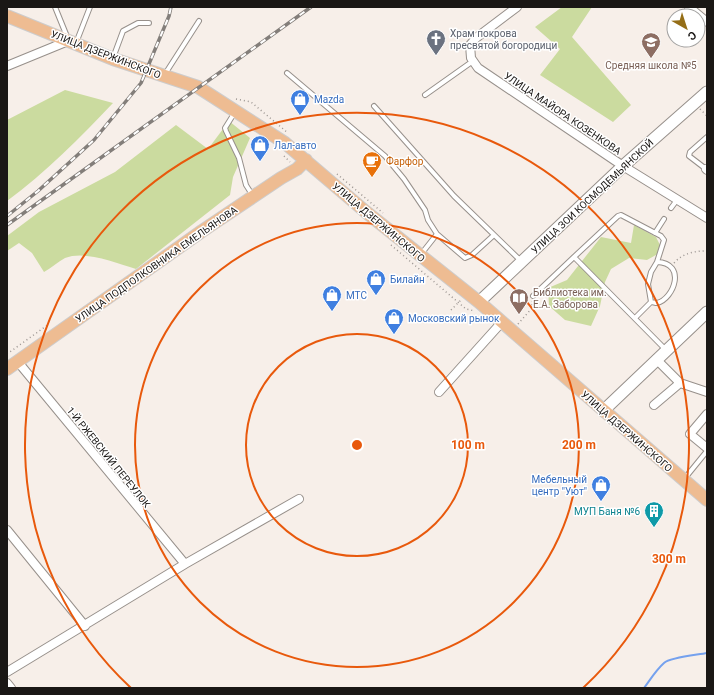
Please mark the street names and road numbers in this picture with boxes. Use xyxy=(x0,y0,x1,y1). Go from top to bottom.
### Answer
street label: УЛИЦА ДЗЕРЖИНСКОГО xyxy=(49,28,163,81)
street label: УЛИЦА МАЙОРА КОЗЕНКОВА xyxy=(502,69,624,157)
street label: УЛИЦА ЗОИ КОСМОДЕМЬЯНСКОЙ xyxy=(528,136,656,256)
street label: УЛИЦА ДЗЕРЖИНСКОГО xyxy=(330,181,427,264)
street label: УЛИЦА ПОДПОЛКОВНИКА ЕМЕЛЬЯНОВА xyxy=(73,204,240,325)
street label: УЛИЦА ДЗЕРЖИНСКОГО xyxy=(579,389,675,474)
street label: 1-Й РЖЕВСКИЙ ПЕРЕУЛОК xyxy=(65,404,154,510)

